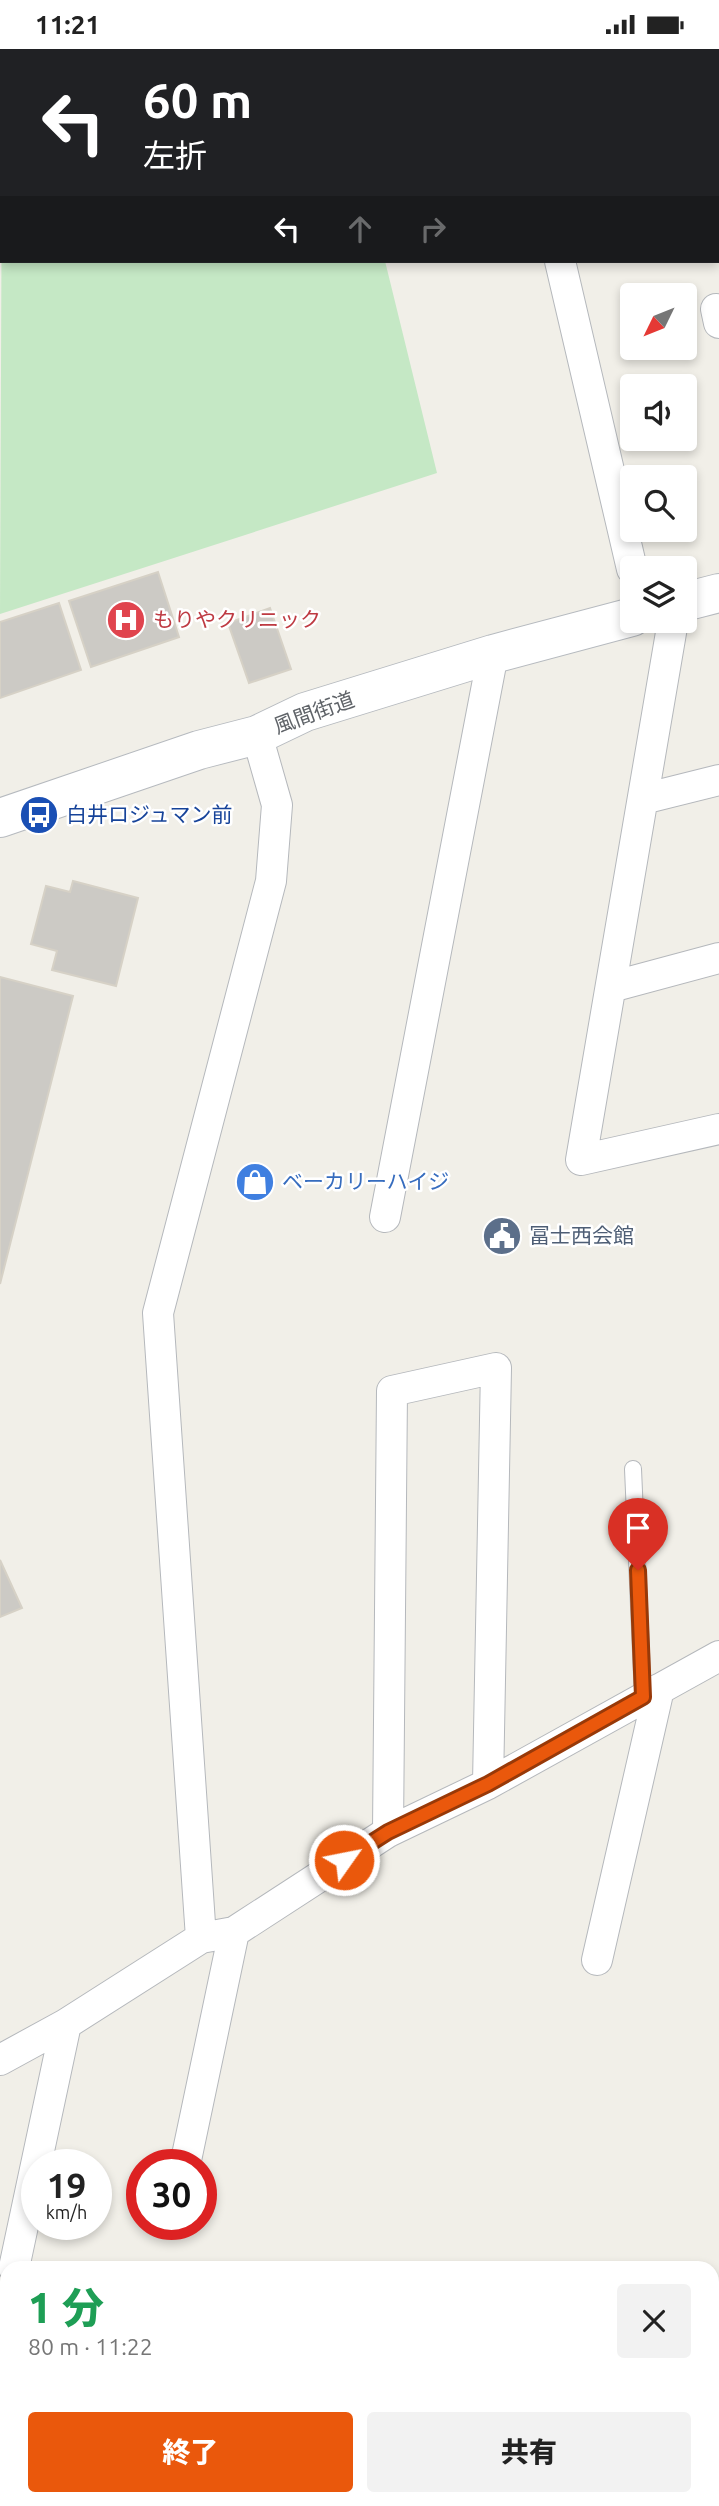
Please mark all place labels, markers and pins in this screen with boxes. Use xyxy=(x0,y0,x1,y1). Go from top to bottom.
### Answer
hospital icon: もりやクリニック xyxy=(105,599,147,641)
place label: もりやクリニック xyxy=(153,607,321,631)
bus stop icon: 白井ロジュマン前 xyxy=(18,794,60,836)
place label: 白井ロジュマン前 xyxy=(66,802,233,826)
shop icon: ベーカリーハイジ xyxy=(234,1161,276,1203)
place label: ベーカリーハイジ xyxy=(282,1169,449,1193)
public building icon: 冨士西会館 xyxy=(481,1215,523,1257)
place label: 冨士西会館 xyxy=(529,1223,634,1247)
pin xyxy=(608,1498,668,1570)

